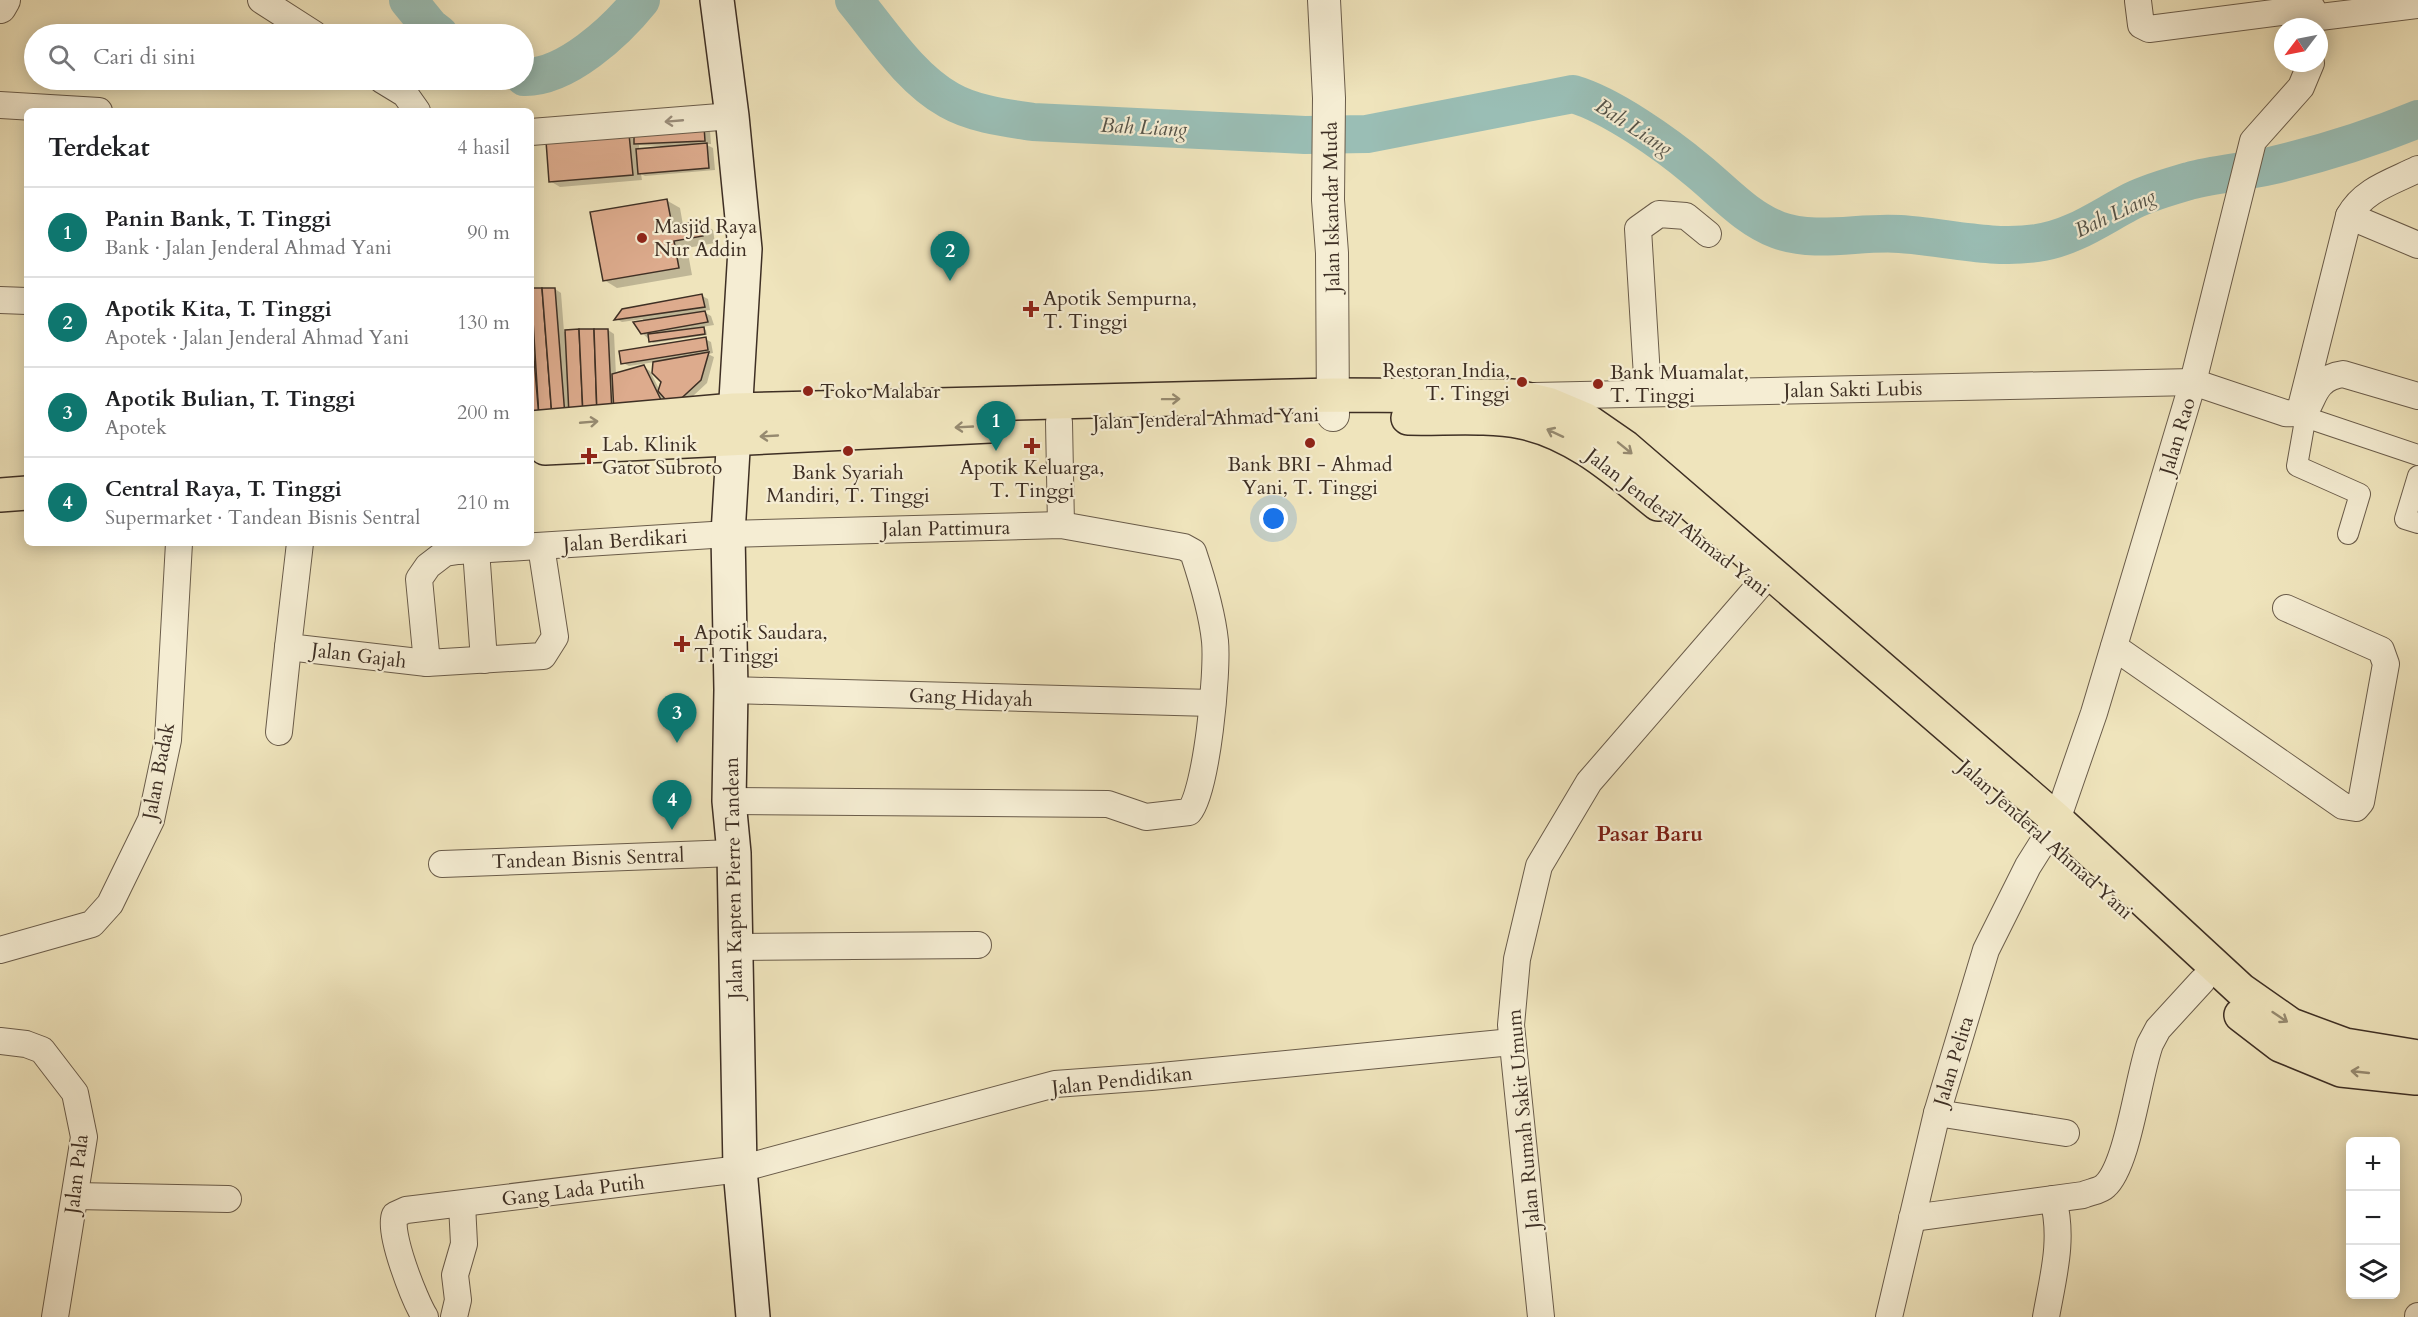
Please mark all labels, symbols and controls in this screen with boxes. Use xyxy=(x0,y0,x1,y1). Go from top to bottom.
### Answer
north arrow xyxy=(2274,18,2328,72)
search box xyxy=(24,24,534,90)
icon: search xyxy=(45,41,78,74)
text: Cari di sini xyxy=(93,42,196,72)
water label: Bah Liang xyxy=(1589,92,1678,164)
water label: Bah Liang xyxy=(1100,111,1189,144)
one-way arrow xyxy=(665,115,685,126)
street label: Jalan Iskandar Muda xyxy=(1317,121,1347,296)
text: Terdekat xyxy=(48,130,150,165)
text: 4 hasil xyxy=(457,134,510,161)
water label: Bah Liang xyxy=(2070,182,2161,245)
text: Panin Bank, T. Tinggi xyxy=(105,204,332,234)
place label: Masjid Raya Nur Addin xyxy=(654,213,758,263)
text: 1 xyxy=(62,219,73,246)
text: 90 m xyxy=(467,219,510,246)
marker: Masjid Raya Nur Addin xyxy=(635,231,649,245)
pin: 2 xyxy=(930,232,970,281)
text: Bank · Jalan Jenderal Ahmad Yani xyxy=(105,234,392,261)
place label: Apotik Sempurna, T. Tinggi xyxy=(1043,285,1197,335)
text: Apotik Kita, T. Tinggi xyxy=(105,294,332,324)
marker: Apotik Sempurna, T. Tinggi xyxy=(1024,302,1038,316)
text: 2 xyxy=(62,309,73,336)
text: 130 m xyxy=(457,309,510,336)
text: Apotek · Jalan Jenderal Ahmad Yani xyxy=(105,324,409,351)
place label: Restoran India, T. Tinggi xyxy=(1382,357,1510,407)
place label: Bank Muamalat, T. Tinggi xyxy=(1610,359,1749,409)
marker: Restoran India, T. Tinggi xyxy=(1515,375,1529,389)
street label: Jalan Sakti Lubis xyxy=(1780,375,1923,404)
marker: Bank Muamalat, T. Tinggi xyxy=(1591,377,1605,391)
place label: Toko Malabar xyxy=(820,378,941,405)
text: Apotik Bulian, T. Tinggi xyxy=(105,384,356,414)
marker: Toko Malabar xyxy=(801,384,815,398)
one-way arrow xyxy=(1160,393,1180,405)
street label: Jalan Rao xyxy=(2152,394,2202,481)
text: 3 xyxy=(62,399,73,426)
text: 200 m xyxy=(457,399,510,426)
street label: Jalan Jenderal Ahmad Yani xyxy=(1089,401,1320,436)
pin: 1 xyxy=(976,402,1016,451)
text: Apotek xyxy=(105,414,167,441)
one-way arrow xyxy=(579,416,599,427)
one-way arrow xyxy=(954,421,974,432)
one-way arrow xyxy=(1547,427,1565,438)
place label: Lab. Klinik Gatot Subroto xyxy=(602,431,722,481)
one-way arrow xyxy=(759,431,779,442)
marker: Bank BRI - Ahmad Yani, T. Tinggi xyxy=(1303,436,1317,450)
marker: Apotik Keluarga, T. Tinggi xyxy=(1025,439,1039,453)
street label: Jalan Jenderal Ahmad Yani xyxy=(1578,440,1776,603)
one-way arrow xyxy=(1617,442,1633,455)
marker: Bank Syariah Mandiri, T. Tinggi xyxy=(841,444,855,458)
marker: Lab. Klinik Gatot Subroto xyxy=(580,447,598,465)
place label: Bank BRI - Ahmad Yani, T. Tinggi xyxy=(1227,451,1393,501)
place label: Apotik Keluarga, T. Tinggi xyxy=(960,454,1104,504)
place label: Bank Syariah Mandiri, T. Tinggi xyxy=(766,459,930,509)
text: Central Raya, T. Tinggi xyxy=(105,474,342,504)
text: 4 xyxy=(62,489,73,516)
text: 210 m xyxy=(457,489,510,516)
text: Supermarket · Tandean Bisnis Sentral xyxy=(105,504,420,531)
your location xyxy=(1259,504,1288,533)
street label: Jalan Pattimura xyxy=(879,514,1011,543)
street label: Jalan Berdikari xyxy=(559,523,688,559)
place label: Apotik Saudara, T. Tinggi xyxy=(694,619,828,669)
street label: Jalan Gajah xyxy=(307,636,408,675)
marker: Apotik Saudara, T. Tinggi xyxy=(675,637,689,651)
street label: Gang Hidayah xyxy=(908,682,1034,713)
pin: 3 xyxy=(658,694,696,743)
street label: Jalan Badak xyxy=(135,720,181,825)
street label: Jalan Jenderal Ahmad Yani xyxy=(1950,752,2139,925)
street label: Jalan Kapten Pierre Tandean xyxy=(718,756,749,1002)
pin: 4 xyxy=(652,780,692,830)
district label: Pasar Baru xyxy=(1597,819,1703,849)
street label: Tandean Bisnis Sentral xyxy=(491,842,685,875)
street label: Jalan Rumah Sakit Umum xyxy=(1500,1008,1547,1233)
one-way arrow xyxy=(2271,1011,2287,1023)
street label: Jalan Pelita xyxy=(1926,1013,1980,1112)
street label: Jalan Pendidikan xyxy=(1047,1060,1194,1102)
one-way arrow xyxy=(2350,1066,2370,1077)
street label: Jalan Pala xyxy=(58,1132,95,1218)
map controls xyxy=(2346,1137,2400,1299)
button: + xyxy=(2346,1137,2400,1191)
street label: Gang Lada Putih xyxy=(500,1168,646,1213)
button: − xyxy=(2346,1191,2400,1245)
button: layers xyxy=(2346,1245,2400,1299)

